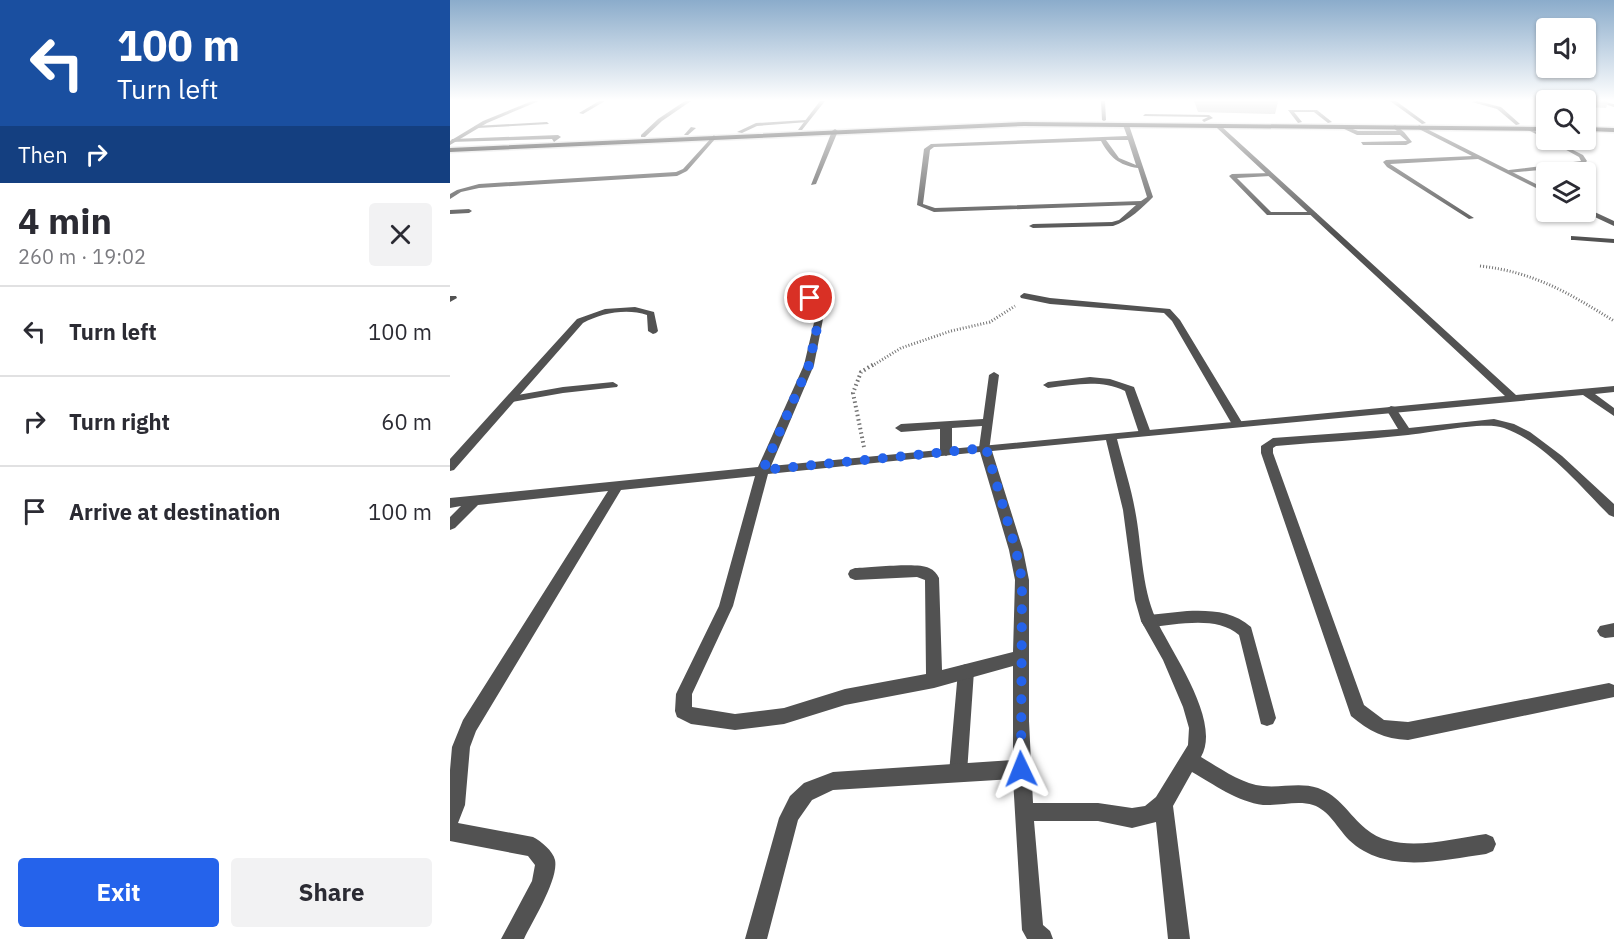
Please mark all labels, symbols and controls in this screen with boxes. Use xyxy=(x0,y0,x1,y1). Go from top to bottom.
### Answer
text: 100 m xyxy=(117,18,240,73)
map controls xyxy=(1536,18,1596,222)
button: sound xyxy=(1536,18,1596,78)
icon: left xyxy=(18,24,96,102)
text: Turn left xyxy=(117,71,218,106)
button: search xyxy=(1536,90,1596,150)
icon: right xyxy=(80,138,113,171)
text: Then xyxy=(18,140,68,169)
button: layers xyxy=(1536,162,1596,222)
text: 4 min xyxy=(18,197,112,244)
button: close xyxy=(369,203,432,266)
text: 260 m · 19:02 xyxy=(18,243,146,270)
pin xyxy=(784,272,835,323)
icon: arrive xyxy=(793,281,826,314)
icon: left xyxy=(18,315,51,348)
text: Turn left xyxy=(69,317,157,346)
text: 100 m xyxy=(368,317,432,346)
icon: right xyxy=(18,405,51,438)
text: Turn right xyxy=(69,407,170,436)
text: 60 m xyxy=(381,407,432,436)
icon: arrive xyxy=(18,495,51,528)
text: Arrive at destination xyxy=(69,497,280,526)
text: 100 m xyxy=(368,497,432,526)
position arrow xyxy=(989,737,1053,801)
button: Exit xyxy=(18,858,219,927)
button: Share xyxy=(231,858,432,927)

